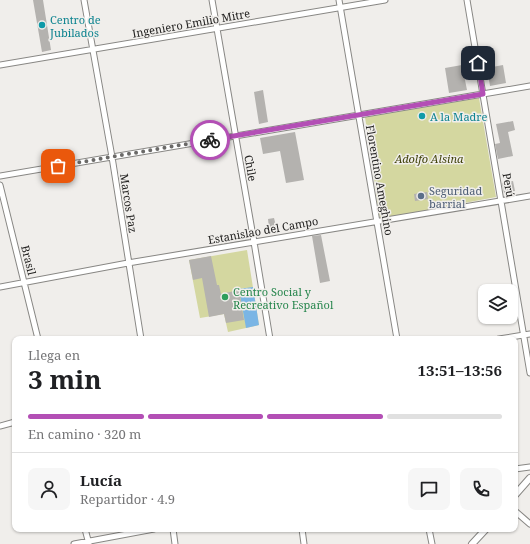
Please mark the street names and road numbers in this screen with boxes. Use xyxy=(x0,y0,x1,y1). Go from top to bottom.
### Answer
street label: Ingeniero Emilio Mitre xyxy=(131,5,251,41)
street label: Florentino Ameghino xyxy=(363,124,397,236)
street label: Chile xyxy=(241,154,261,182)
street label: Marcos Paz xyxy=(117,172,141,234)
street label: Perú xyxy=(499,172,519,198)
street label: Estanislao del Campo xyxy=(207,213,319,247)
street label: Brasil xyxy=(18,244,40,277)

